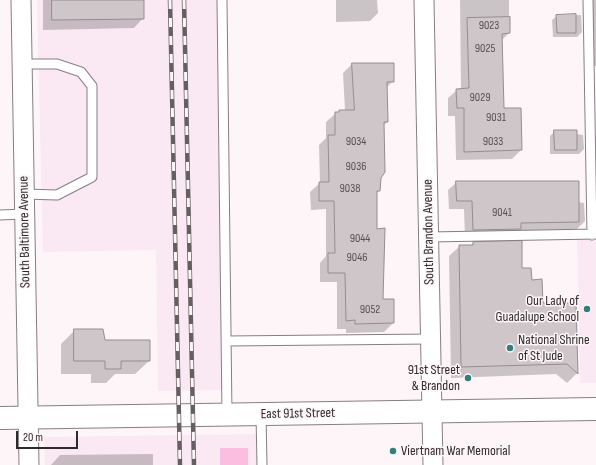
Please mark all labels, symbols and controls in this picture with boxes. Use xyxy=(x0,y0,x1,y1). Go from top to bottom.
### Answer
house number: 9023 xyxy=(479,19,499,33)
house number: 9025 xyxy=(475,42,495,56)
house number: 9029 xyxy=(470,91,490,105)
house number: 9031 xyxy=(486,111,506,125)
house number: 9034 xyxy=(346,135,366,149)
house number: 9033 xyxy=(483,135,503,149)
house number: 9036 xyxy=(346,160,366,174)
street label: South Baltimore Avenue xyxy=(16,176,34,288)
street label: South Brandon Avenue xyxy=(420,179,438,285)
house number: 9038 xyxy=(340,182,360,196)
house number: 9041 xyxy=(492,206,512,220)
house number: 9044 xyxy=(350,232,370,246)
house number: 9046 xyxy=(347,251,367,265)
place label: Our Lady of Guadalupe School xyxy=(496,293,579,326)
house number: 9052 xyxy=(360,303,380,317)
marker: Our Lady of Guadalupe School xyxy=(582,304,592,314)
place label: National Shrine of St Jude xyxy=(518,332,590,364)
marker: National Shrine of St Jude xyxy=(505,343,515,353)
place label: 91st Street & Brandon xyxy=(408,362,460,394)
marker: 91st Street & Brandon xyxy=(463,373,473,383)
street label: East 91st Street xyxy=(261,405,335,423)
scale bar xyxy=(18,423,80,449)
text: 20 m xyxy=(23,430,43,445)
place label: Viertnam War Memorial xyxy=(401,443,510,459)
marker: Viertnam War Memorial xyxy=(388,446,398,456)

